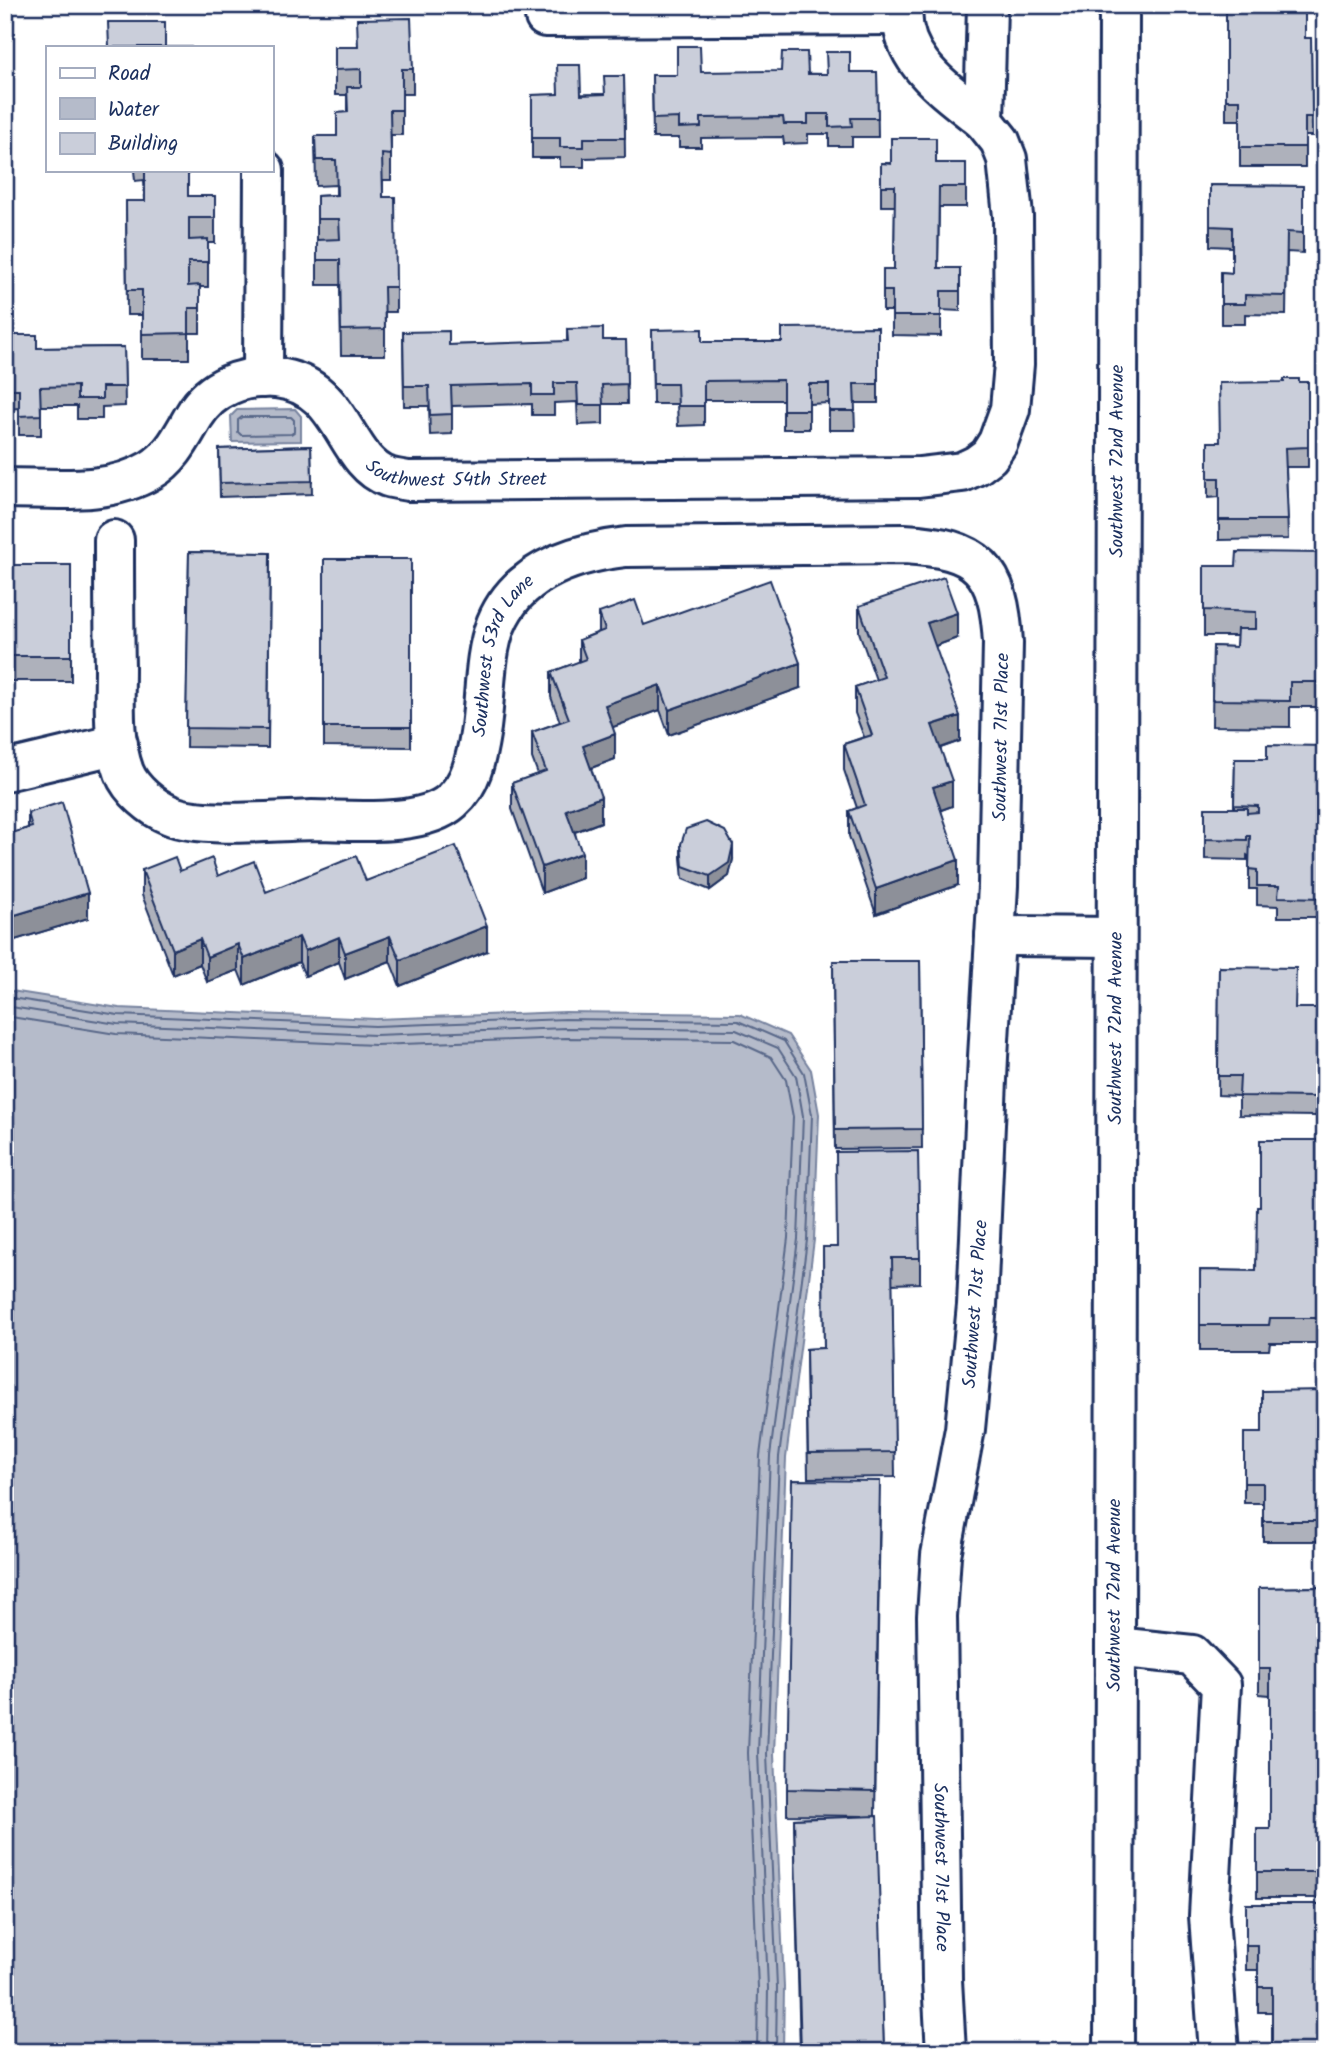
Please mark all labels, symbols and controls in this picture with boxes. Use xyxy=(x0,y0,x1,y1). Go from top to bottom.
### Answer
legend xyxy=(46,46,273,172)
text: Road xyxy=(108,58,151,91)
text: Water xyxy=(108,94,160,127)
text: Building xyxy=(108,128,178,161)
street label: Southwest 72nd Avenue xyxy=(1103,364,1133,557)
street label: Southwest 54th Street xyxy=(358,452,548,496)
street label: Southwest 53rd Lane xyxy=(465,567,541,739)
street label: Southwest 71st Place xyxy=(986,652,1018,821)
street label: Southwest 72nd Avenue xyxy=(1101,931,1132,1124)
street label: Southwest 71st Place xyxy=(955,1218,997,1389)
street label: Southwest 72nd Avenue xyxy=(1100,1498,1130,1691)
street label: Southwest 71st Place xyxy=(924,1783,957,1952)

